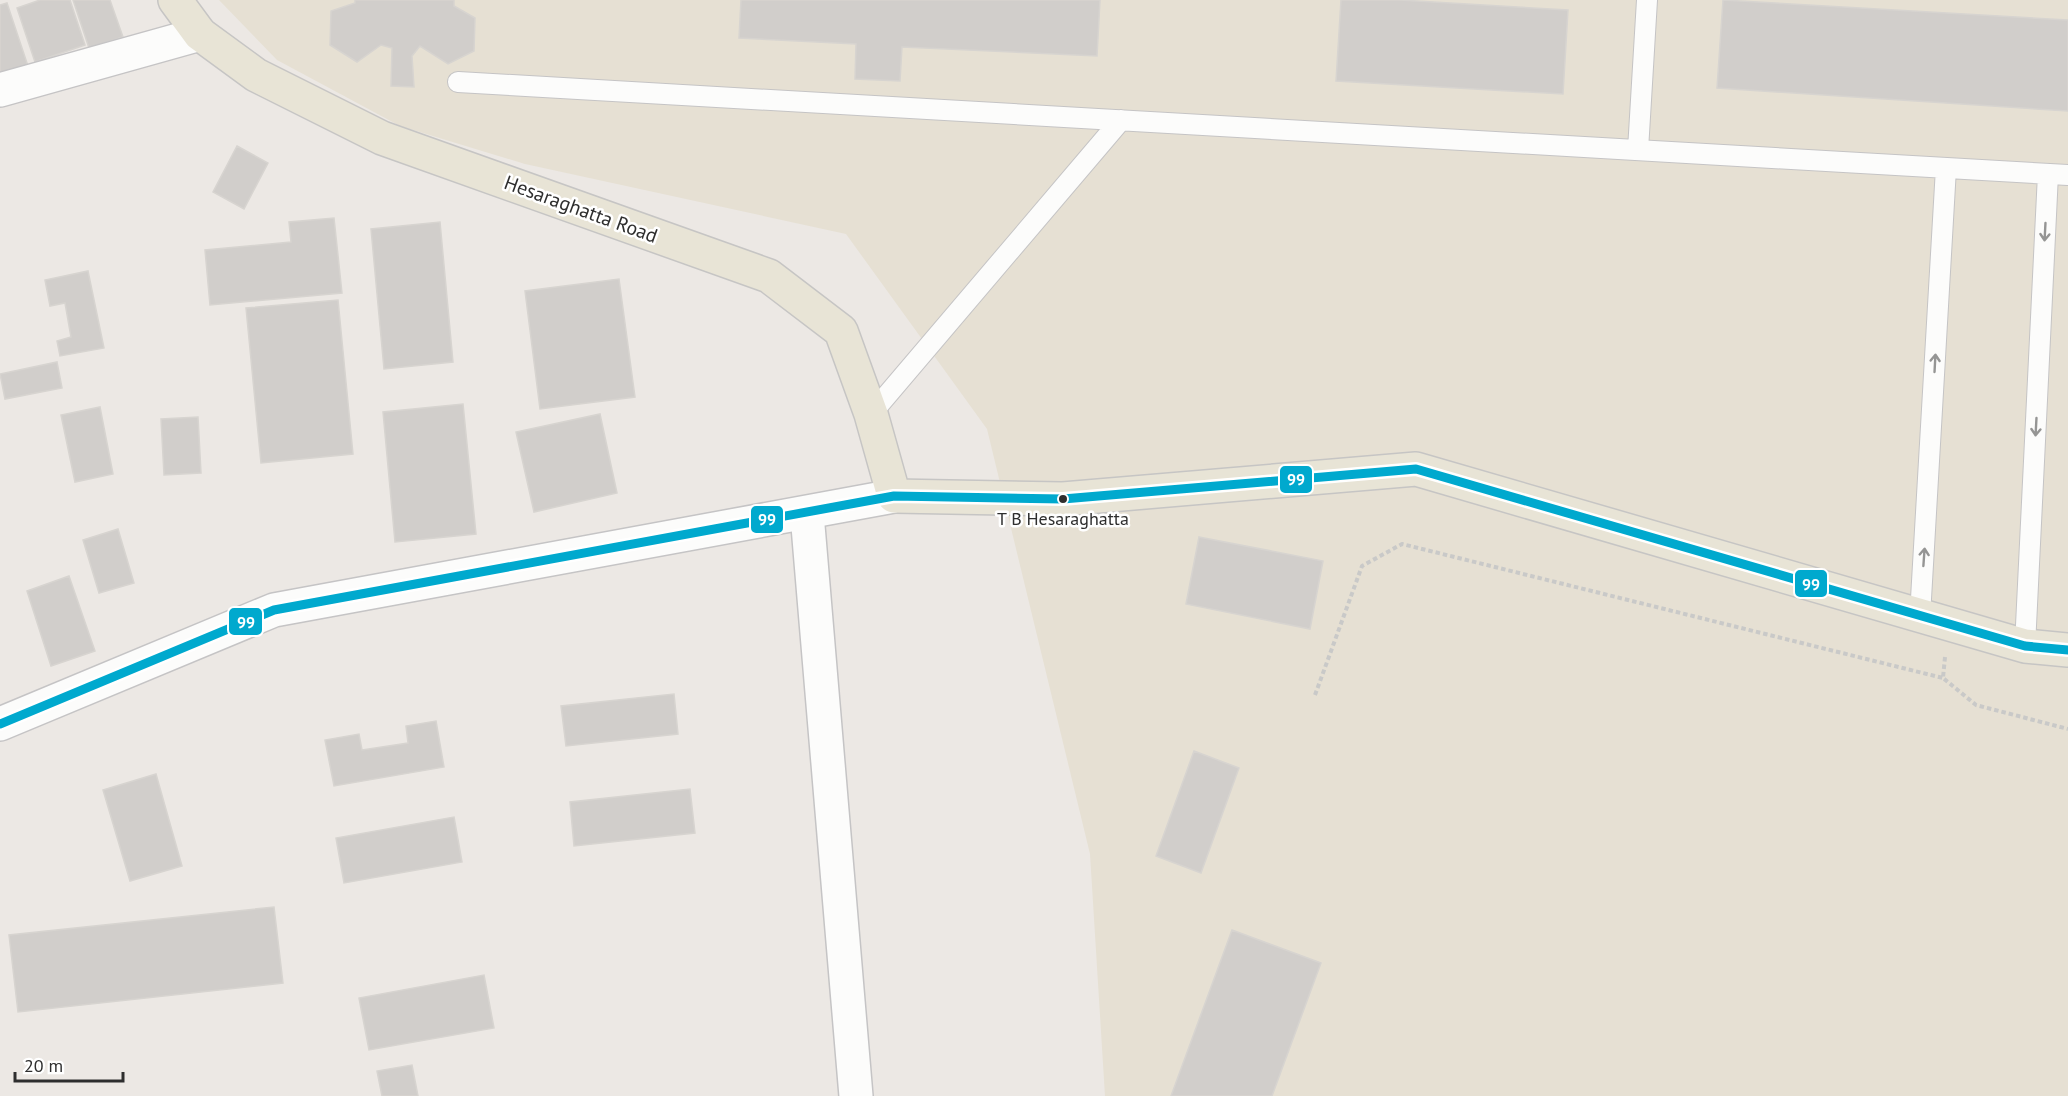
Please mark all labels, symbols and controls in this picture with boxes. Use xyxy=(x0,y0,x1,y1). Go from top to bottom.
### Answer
street label: Hesaraghatta Road xyxy=(501,169,661,249)
one-way arrow xyxy=(2040,222,2051,242)
one-way arrow xyxy=(1930,353,1941,373)
one-way arrow xyxy=(2030,416,2041,436)
line badge: 99 xyxy=(1279,465,1313,494)
text: 99 xyxy=(1287,469,1305,489)
marker: T B Hesaraghatta xyxy=(1057,493,1069,505)
line badge: 99 xyxy=(750,505,784,534)
place label: T B Hesaraghatta xyxy=(997,507,1129,530)
text: 99 xyxy=(758,509,776,529)
one-way arrow xyxy=(1918,548,1929,568)
line badge: 99 xyxy=(1794,569,1828,598)
text: 99 xyxy=(1802,574,1820,594)
line badge: 99 xyxy=(228,607,263,636)
text: 99 xyxy=(237,612,255,632)
scale bar xyxy=(15,1045,123,1083)
text: 20 m xyxy=(24,1054,63,1077)

